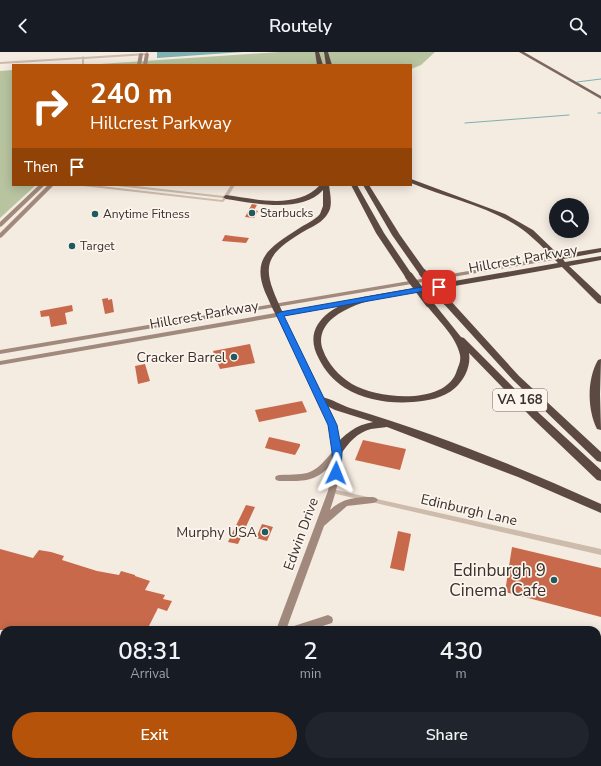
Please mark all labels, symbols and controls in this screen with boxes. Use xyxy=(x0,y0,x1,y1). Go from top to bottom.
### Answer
text: Routely xyxy=(269,14,332,38)
icon: back xyxy=(12,15,34,37)
icon: search xyxy=(567,15,589,37)
text: 240 m xyxy=(90,75,173,113)
icon: right xyxy=(24,80,76,132)
text: Hillcrest Parkway xyxy=(90,111,231,135)
icon: arrive xyxy=(66,156,88,178)
text: Then xyxy=(24,157,58,177)
map controls xyxy=(549,198,589,238)
button: search xyxy=(549,198,589,238)
place label: Starbucks xyxy=(260,205,313,221)
place label: Anytime Fitness xyxy=(103,206,190,222)
marker: Starbucks xyxy=(247,208,257,218)
marker: Anytime Fitness xyxy=(90,209,100,219)
place label: Target xyxy=(80,238,115,254)
street label: Hillcrest Parkway xyxy=(467,240,580,278)
marker: Target xyxy=(67,241,77,251)
pin xyxy=(422,270,456,304)
icon: arrive xyxy=(428,276,450,298)
street label: Hillcrest Parkway xyxy=(148,296,261,334)
place label: Cracker Barrel xyxy=(136,348,227,367)
marker: Cracker Barrel xyxy=(229,352,239,362)
road number: VA 168 xyxy=(493,389,547,411)
position arrow xyxy=(315,452,357,494)
street label: Edinburgh Lane xyxy=(419,490,519,530)
street label: Edwin Drive xyxy=(279,495,323,573)
place label: Murphy USA xyxy=(176,523,257,542)
marker: Murphy USA xyxy=(260,527,270,537)
place label: Edinburgh 9 Cinema Cafe xyxy=(449,559,546,602)
marker: Edinburgh 9 Cinema Cafe xyxy=(549,575,559,585)
text: 08:31 xyxy=(118,635,182,667)
text: 2 xyxy=(303,635,318,667)
text: 430 xyxy=(440,635,483,667)
text: Arrival xyxy=(130,665,169,683)
text: min xyxy=(300,665,321,683)
text: m xyxy=(456,665,467,683)
button: Exit xyxy=(12,712,297,758)
button: Share xyxy=(305,712,589,758)

